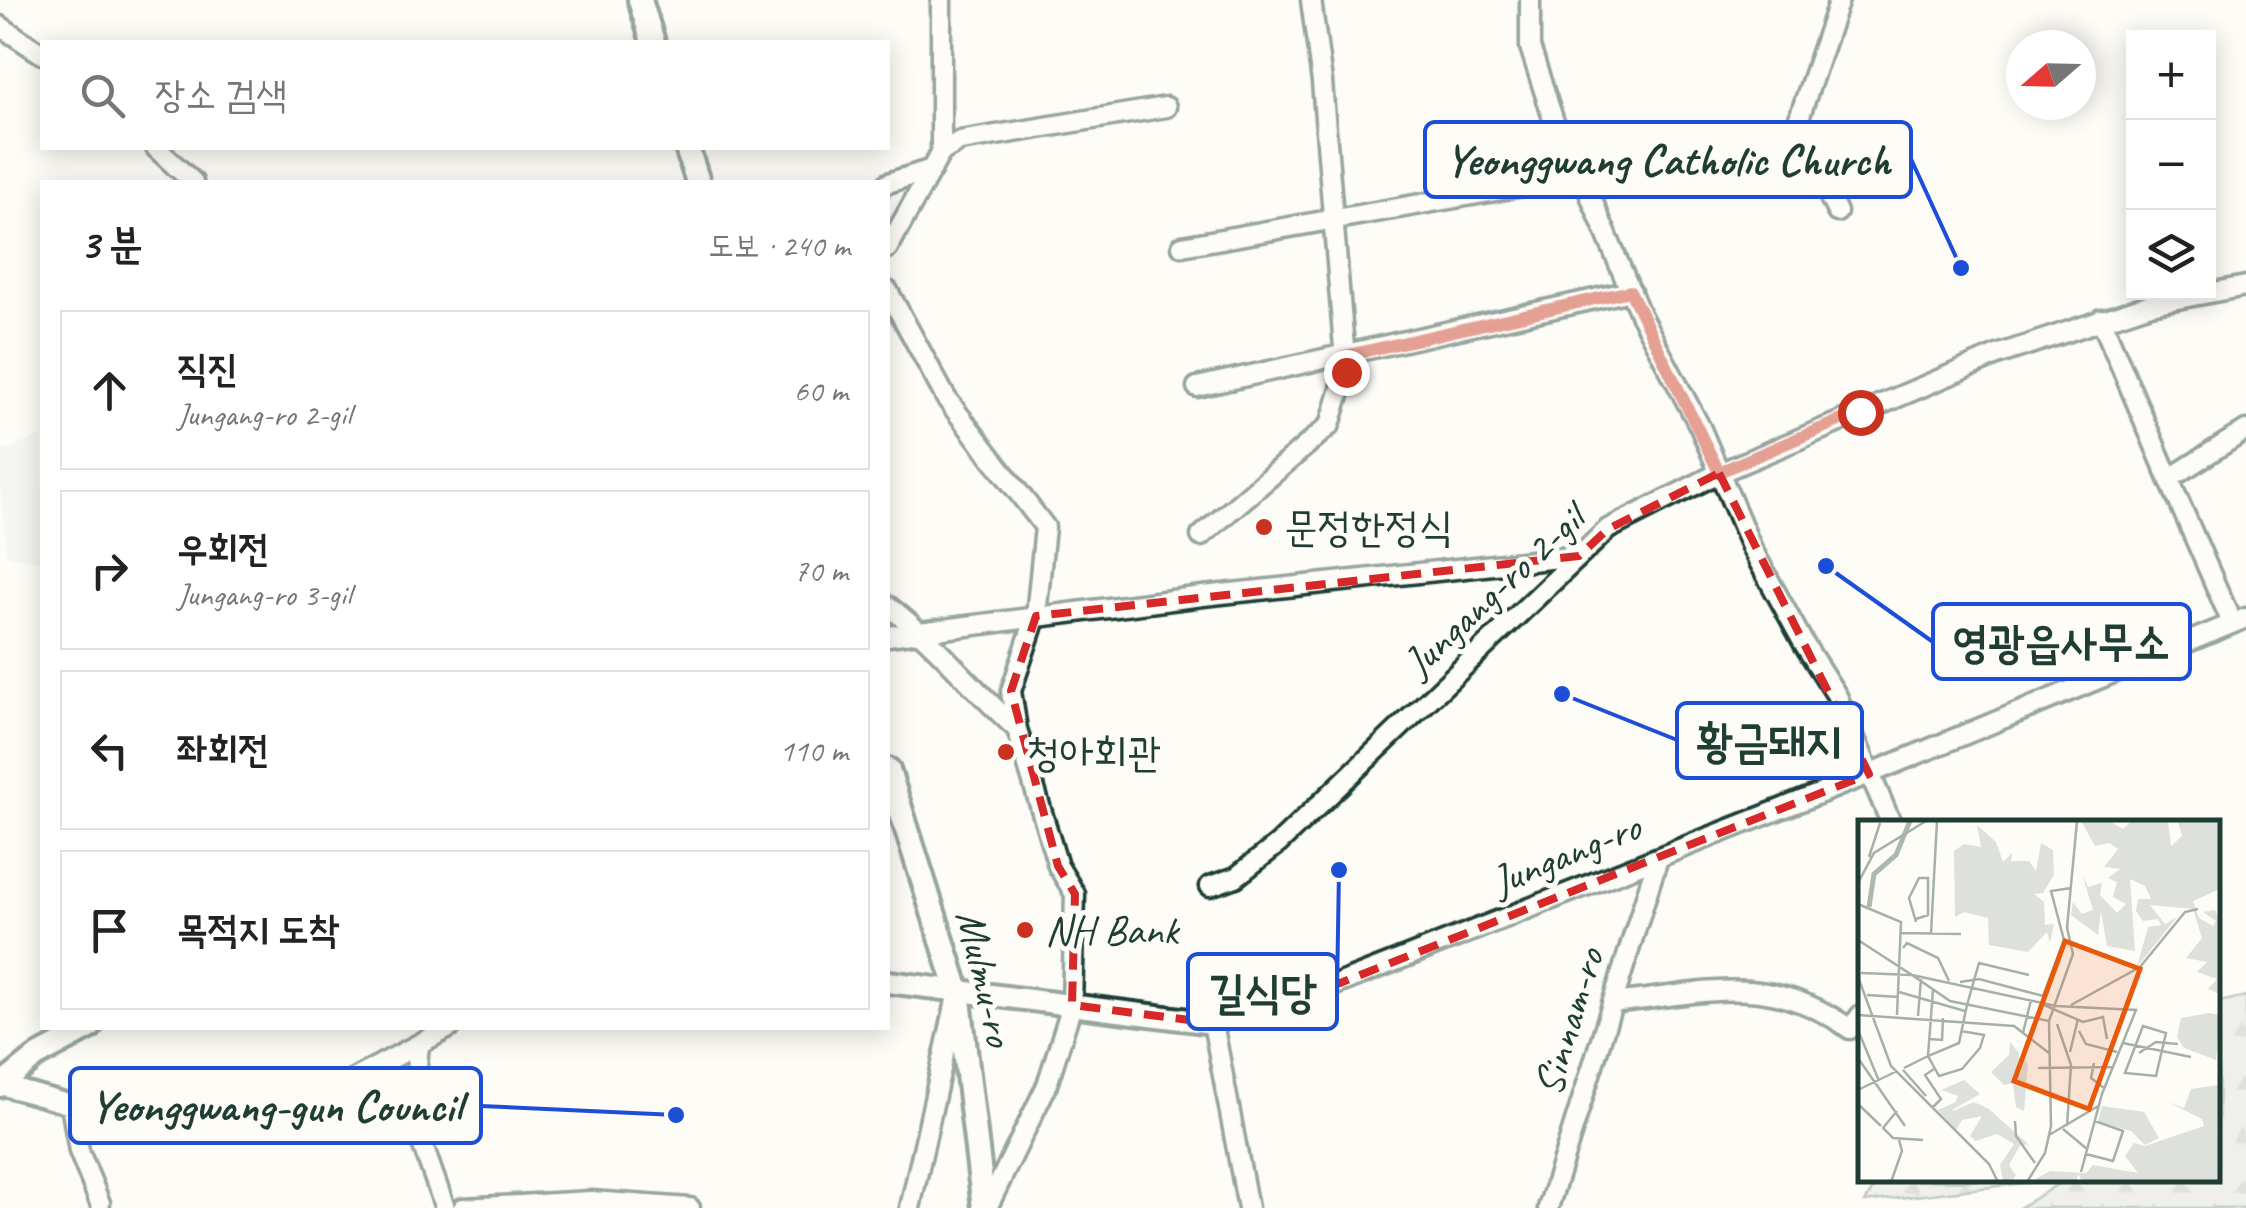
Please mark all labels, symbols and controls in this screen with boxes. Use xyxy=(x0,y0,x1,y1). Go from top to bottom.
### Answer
north arrow xyxy=(2006,30,2096,120)
map controls xyxy=(2126,30,2216,300)
button: + xyxy=(2126,30,2216,120)
search box xyxy=(40,40,890,150)
icon: search xyxy=(75,68,130,123)
text: 장소 검색 xyxy=(155,71,287,118)
button: − xyxy=(2126,120,2216,210)
callout: Yeonggwang Catholic Church xyxy=(1425,122,1911,197)
text: Yeonggwang Catholic Church xyxy=(1446,132,1893,189)
button: layers xyxy=(2126,210,2216,300)
text: 3 분 xyxy=(80,218,143,271)
text: 도보 · 240 m xyxy=(708,225,850,266)
text: 직진 xyxy=(177,345,238,392)
route end xyxy=(1324,350,1370,396)
icon: ahead xyxy=(82,363,137,418)
text: 60 m xyxy=(794,370,848,411)
route start xyxy=(1838,390,1884,436)
text: Jungang-ro 2-gil xyxy=(177,394,351,435)
street label: Jungang-ro 2-gil xyxy=(1391,489,1601,690)
place label: 문정한정식 xyxy=(1284,501,1453,554)
marker: 문정한정식 xyxy=(1253,516,1275,538)
text: 우회전 xyxy=(177,525,269,572)
icon: right xyxy=(82,543,137,598)
text: 70 m xyxy=(794,550,848,591)
text: Jungang-ro 3-gil xyxy=(177,574,351,615)
callout: 영광읍사무소 xyxy=(1933,604,2190,679)
text: 영광읍사무소 xyxy=(1952,614,2170,671)
callout: 황금돼지 xyxy=(1677,703,1862,778)
text: 황금돼지 xyxy=(1697,713,1841,770)
icon: left xyxy=(82,723,137,778)
text: 좌회전 xyxy=(177,726,269,773)
place label: 청아회관 xyxy=(1026,726,1161,779)
text: 110 m xyxy=(779,730,848,771)
marker: 청아회관 xyxy=(995,741,1017,763)
street label: Jungang-ro xyxy=(1482,799,1650,908)
inset map xyxy=(1858,820,2221,1183)
icon: arrive xyxy=(82,903,137,958)
place label: NH Bank xyxy=(1045,904,1181,957)
street label: Mulmu-ro xyxy=(944,905,1027,1053)
text: 목적지 도착 xyxy=(177,906,339,953)
marker: NH Bank xyxy=(1014,919,1036,941)
street label: Sinnam-ro xyxy=(1522,940,1617,1102)
callout: 길식당 xyxy=(1188,954,1337,1029)
text: 길식당 xyxy=(1209,964,1317,1021)
callout: Yeonggwang-gun Council xyxy=(70,1068,481,1143)
text: Yeonggwang-gun Council xyxy=(90,1078,470,1135)

